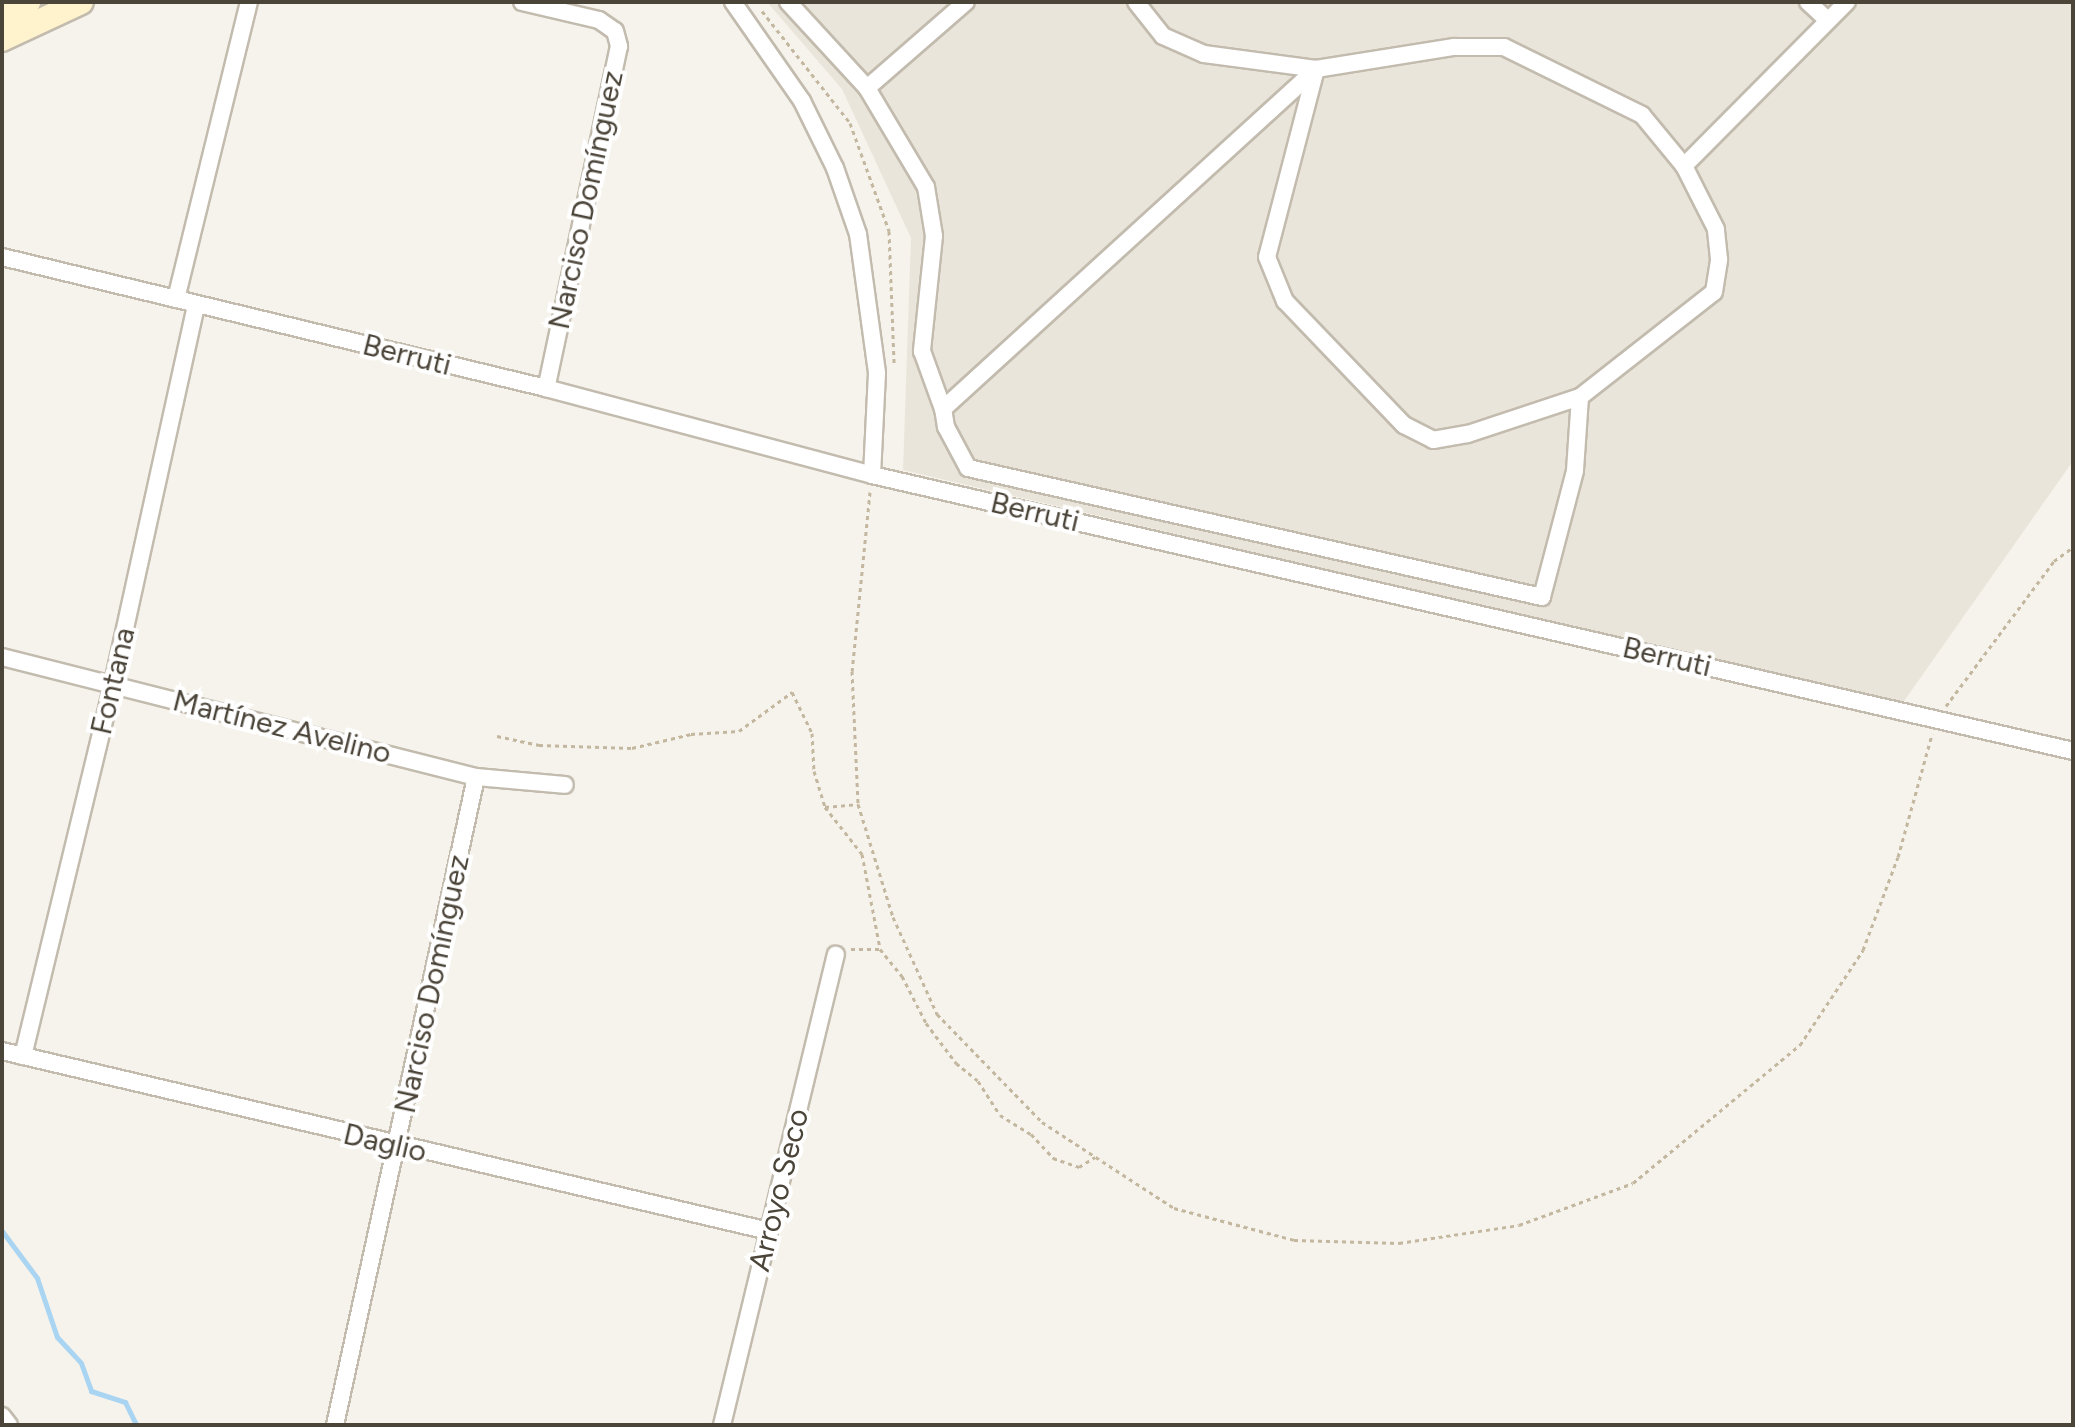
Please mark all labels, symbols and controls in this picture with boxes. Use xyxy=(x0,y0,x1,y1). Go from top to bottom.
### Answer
street label: Narciso Domínguez xyxy=(541,67,631,333)
street label: Berruti xyxy=(359,327,455,383)
street label: Berruti xyxy=(987,484,1083,540)
street label: Fontana xyxy=(83,624,143,738)
street label: Berruti xyxy=(1619,629,1715,685)
street label: Martínez Avelino xyxy=(169,682,395,772)
street label: Narciso Domínguez xyxy=(387,851,477,1117)
street label: Arroyo Seco xyxy=(741,1105,817,1275)
street label: Daglio xyxy=(340,1116,430,1170)

